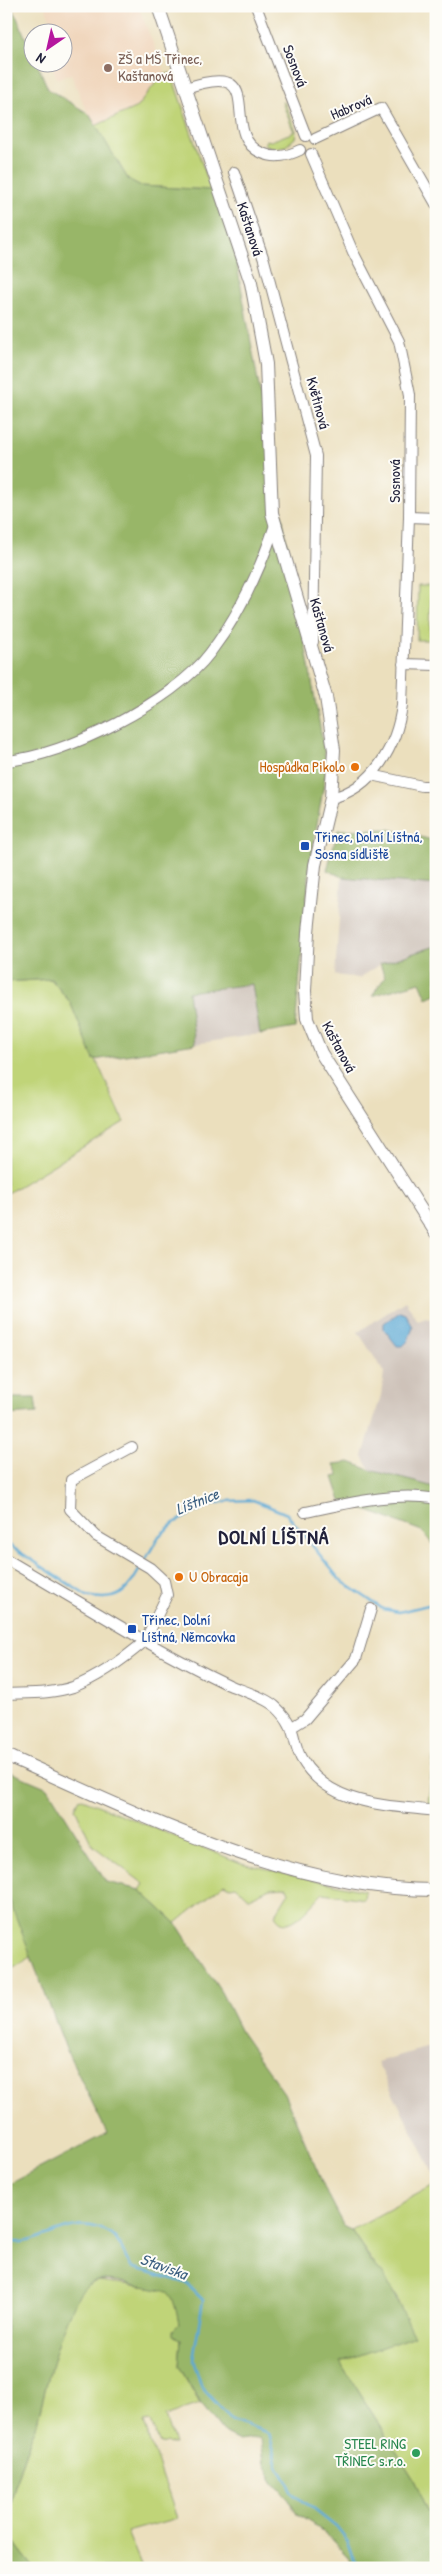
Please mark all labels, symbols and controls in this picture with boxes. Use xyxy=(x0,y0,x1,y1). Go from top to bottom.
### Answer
north arrow xyxy=(22,22,72,72)
street label: Sosnová xyxy=(278,42,313,90)
place label: ZŠ a MŠ Třinec, Kaštanová xyxy=(118,48,202,86)
text: N xyxy=(32,49,49,69)
marker: ZŠ a MŠ Třinec, Kaštanová xyxy=(102,62,114,74)
street label: Habrová xyxy=(327,88,375,125)
street label: Kaštanová xyxy=(232,199,269,258)
street label: Květinová xyxy=(301,375,336,431)
street label: Sosnová xyxy=(384,459,405,503)
street label: Kaštanová xyxy=(305,595,340,654)
place label: Hospůdka Pikolo xyxy=(259,756,345,777)
marker: Hospůdka Pikolo xyxy=(349,761,361,773)
place label: Třinec, Dolní Líštná, Sosna sídliště xyxy=(315,826,423,864)
marker: Třinec, Dolní Líštná, Sosna sídliště xyxy=(299,840,311,852)
street label: Kaštanová xyxy=(317,1017,362,1076)
water label: Líštnice xyxy=(172,1482,222,1520)
district label: DOLNÍ LÍŠTNÁ xyxy=(218,1523,330,1550)
place label: U Obracaja xyxy=(189,1566,248,1587)
marker: U Obracaja xyxy=(173,1571,185,1583)
place label: Třinec, Dolní Líštná, Němcovka xyxy=(142,1609,235,1647)
marker: Třinec, Dolní Líštná, Němcovka xyxy=(126,1623,138,1635)
water label: Staviska xyxy=(138,2247,192,2285)
place label: STEEL RING TŘINEC s.r.o. xyxy=(335,2433,407,2471)
marker: STEEL RING TŘINEC s.r.o. xyxy=(410,2447,422,2459)

